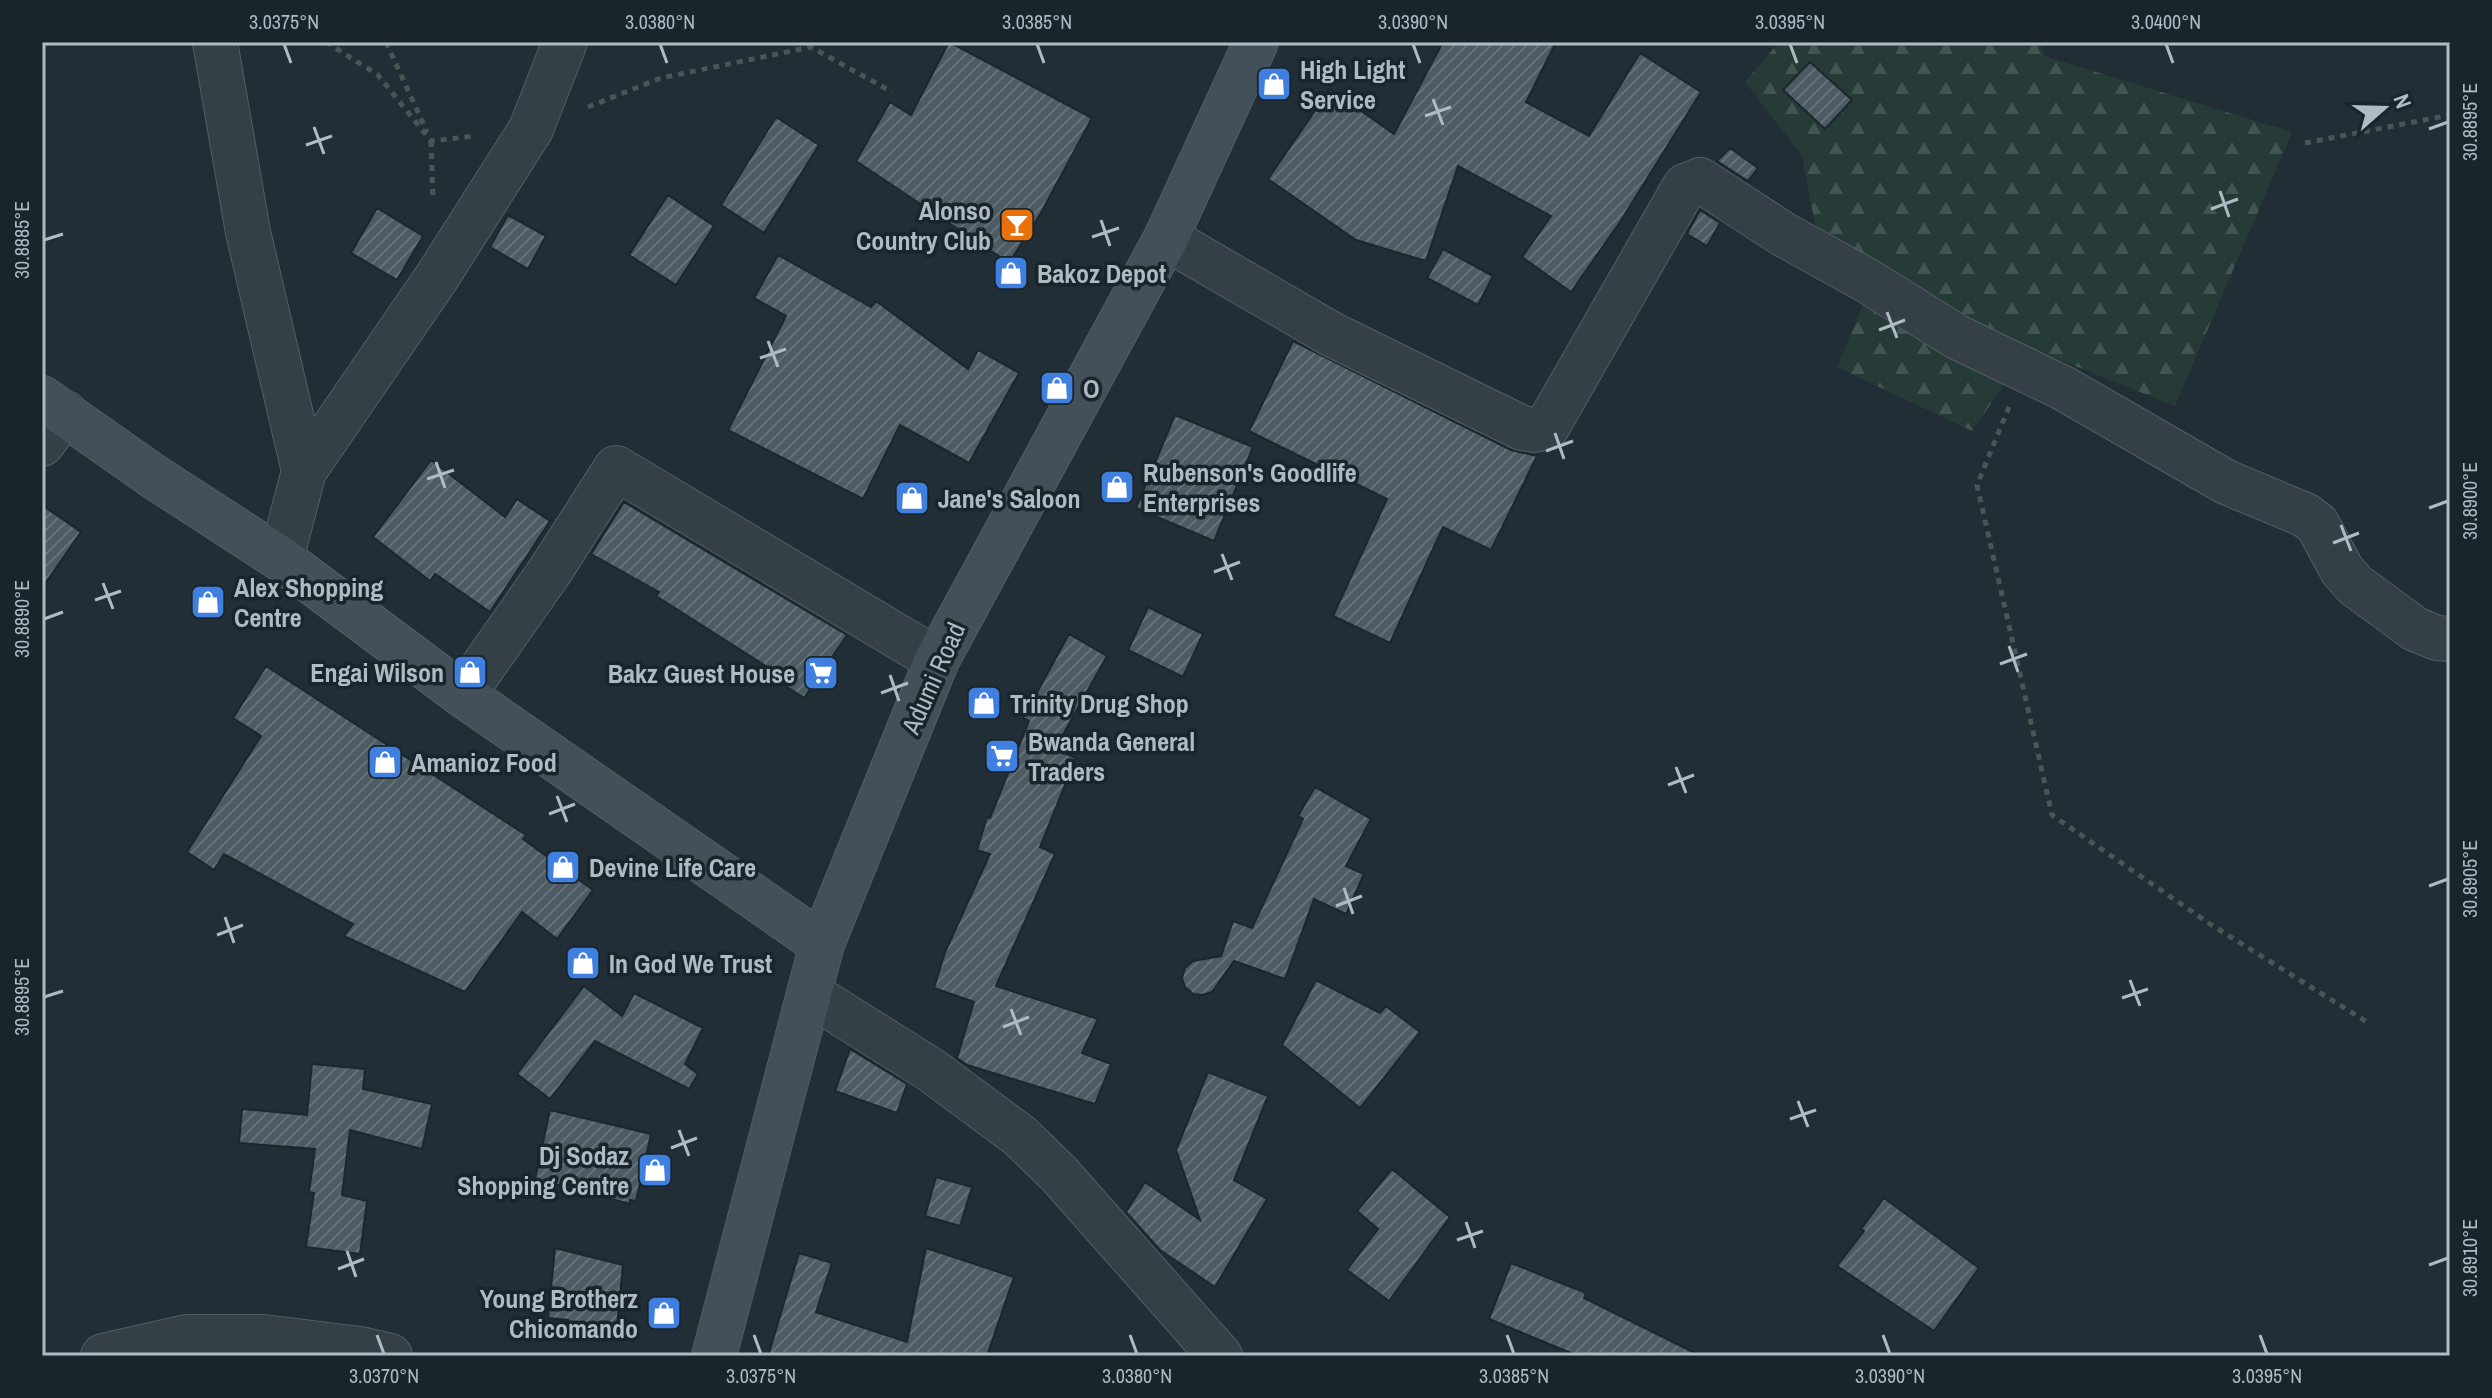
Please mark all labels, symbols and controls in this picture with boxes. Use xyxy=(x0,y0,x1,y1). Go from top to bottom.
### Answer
text: 3.0375°N xyxy=(249,8,319,35)
text: 3.0380°N xyxy=(625,8,695,35)
text: 3.0385°N xyxy=(1002,8,1072,35)
text: 3.0390°N xyxy=(1378,8,1448,35)
text: 3.0395°N xyxy=(1755,8,1825,35)
text: 3.0400°N xyxy=(2131,8,2201,35)
place label: High Light Service xyxy=(1300,52,1405,117)
shop icon: High Light Service xyxy=(1255,65,1293,103)
north arrow xyxy=(2344,68,2424,148)
text: 30.8895°E xyxy=(2456,83,2483,161)
text: N xyxy=(2386,90,2419,112)
place label: Alonso Country Club xyxy=(856,193,991,258)
text: 30.8885°E xyxy=(8,201,35,279)
bar icon: Alonso Country Club xyxy=(998,206,1036,244)
shop icon: Bakoz Depot xyxy=(992,254,1030,292)
place label: Bakoz Depot xyxy=(1037,256,1166,291)
shop icon: O xyxy=(1038,369,1076,407)
place label: O xyxy=(1083,371,1100,406)
place label: Rubenson's Goodlife Enterprises xyxy=(1143,455,1357,520)
text: 30.8900°E xyxy=(2456,462,2483,540)
shop icon: Rubenson's Goodlife Enterprises xyxy=(1098,468,1136,506)
shop icon: Jane's Saloon xyxy=(893,479,931,517)
place label: Jane's Saloon xyxy=(938,481,1081,516)
place label: Alex Shopping Centre xyxy=(234,570,383,635)
text: 30.8890°E xyxy=(8,580,35,658)
shop icon: Alex Shopping Centre xyxy=(189,583,227,621)
street label: Adumi Road xyxy=(893,617,973,740)
shop icon: Engai Wilson xyxy=(451,653,489,691)
supermarket icon: Bakz Guest House xyxy=(802,654,840,692)
place label: Engai Wilson xyxy=(310,655,444,690)
place label: Bakz Guest House xyxy=(608,656,795,691)
shop icon: Trinity Drug Shop xyxy=(965,684,1003,722)
place label: Trinity Drug Shop xyxy=(1010,686,1189,721)
place label: Bwanda General Traders xyxy=(1028,724,1195,789)
supermarket icon: Bwanda General Traders xyxy=(983,737,1021,775)
shop icon: Amanioz Food xyxy=(366,743,404,781)
place label: Amanioz Food xyxy=(411,745,557,780)
text: 30.8905°E xyxy=(2456,840,2483,918)
shop icon: Devine Life Care xyxy=(544,848,582,886)
place label: Devine Life Care xyxy=(589,850,756,885)
shop icon: In God We Trust xyxy=(564,944,602,982)
place label: In God We Trust xyxy=(609,946,772,981)
text: 30.8895°E xyxy=(8,958,35,1036)
place label: Dj Sodaz Shopping Centre xyxy=(457,1138,629,1203)
shop icon: Dj Sodaz Shopping Centre xyxy=(636,1151,674,1189)
text: 30.8910°E xyxy=(2456,1219,2483,1297)
place label: Young Brotherz Chicomando xyxy=(480,1281,638,1346)
shop icon: Young Brotherz Chicomando xyxy=(645,1294,683,1332)
text: 3.0370°N xyxy=(349,1362,419,1389)
text: 3.0375°N xyxy=(726,1362,796,1389)
text: 3.0380°N xyxy=(1102,1362,1172,1389)
text: 3.0385°N xyxy=(1479,1362,1549,1389)
text: 3.0390°N xyxy=(1855,1362,1925,1389)
text: 3.0395°N xyxy=(2232,1362,2302,1389)

